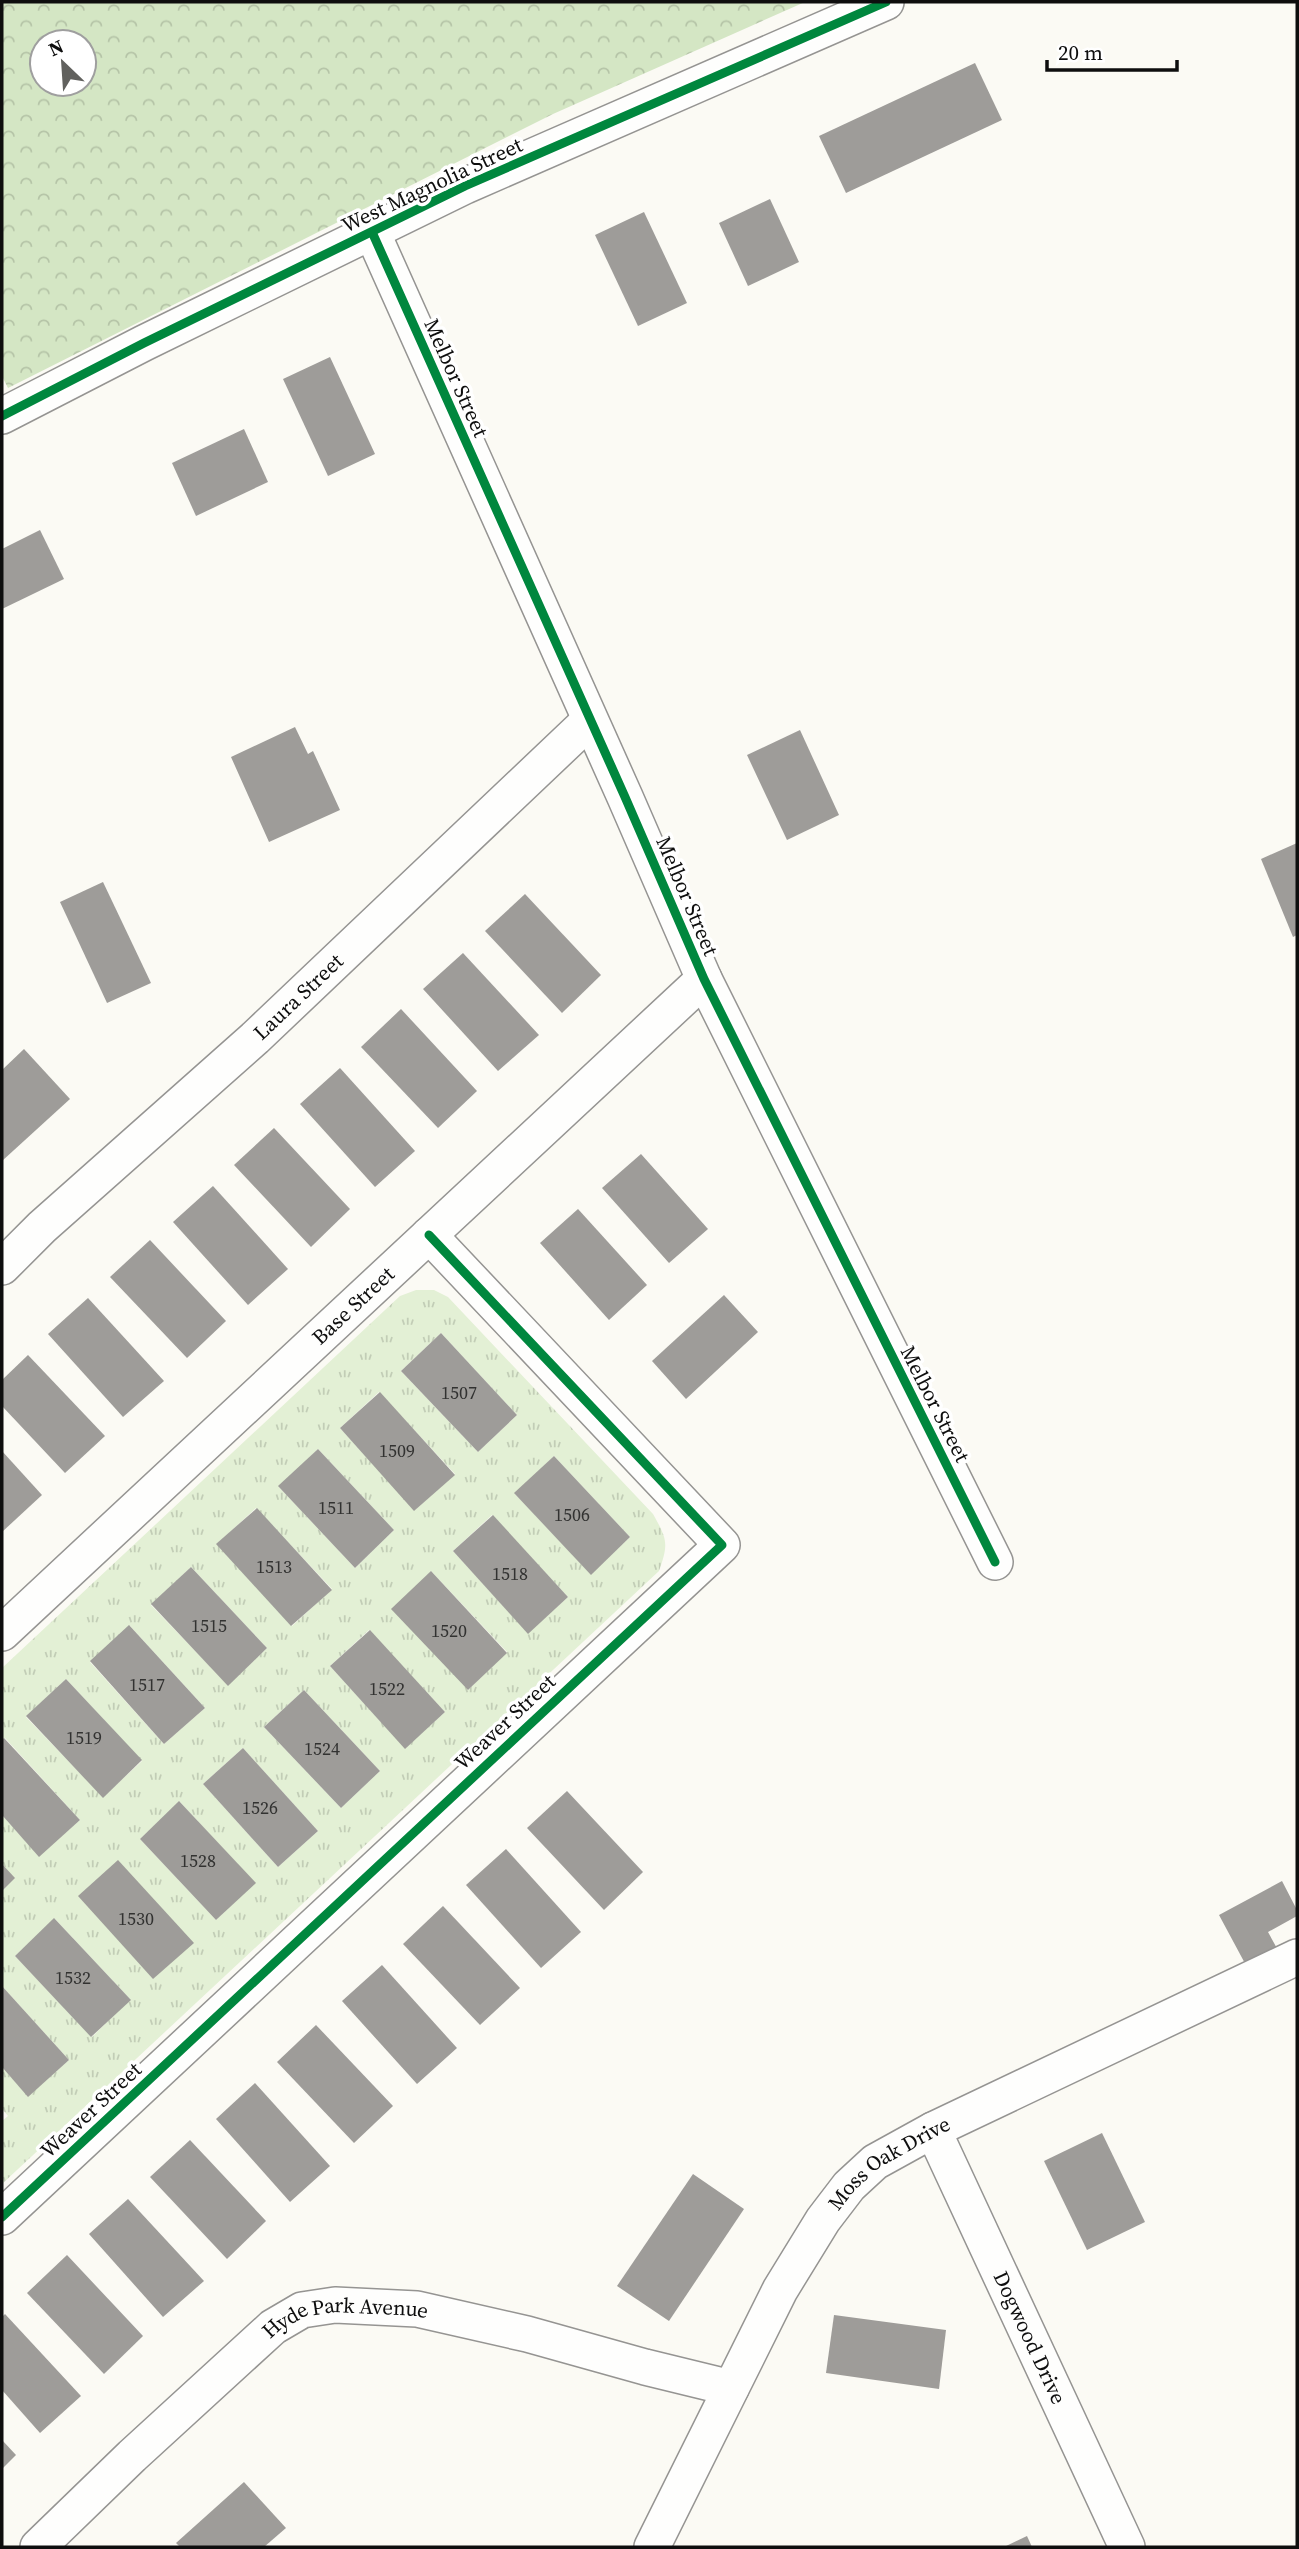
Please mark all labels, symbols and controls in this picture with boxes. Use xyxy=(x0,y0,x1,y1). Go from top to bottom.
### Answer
north arrow xyxy=(28,28,98,98)
scale bar xyxy=(1047,28,1176,72)
text: N xyxy=(44,33,68,62)
text: 20 m xyxy=(1058,38,1103,67)
street label: West Magnolia Street xyxy=(337,130,527,239)
street label: Melbor Street xyxy=(417,314,496,442)
street label: Melbor Street xyxy=(649,832,726,960)
street label: Laura Street xyxy=(247,947,349,1046)
street label: Base Street xyxy=(305,1260,401,1351)
street label: Melbor Street xyxy=(894,1341,977,1467)
house number: 1507 xyxy=(441,1380,477,1405)
house number: 1509 xyxy=(379,1438,415,1463)
house number: 1511 xyxy=(318,1495,354,1520)
house number: 1506 xyxy=(554,1502,590,1527)
house number: 1513 xyxy=(256,1554,292,1579)
house number: 1518 xyxy=(492,1561,528,1586)
house number: 1515 xyxy=(191,1613,227,1638)
house number: 1520 xyxy=(431,1618,467,1643)
street label: Weaver Street xyxy=(448,1667,562,1776)
house number: 1517 xyxy=(129,1672,165,1697)
house number: 1522 xyxy=(369,1676,405,1701)
house number: 1519 xyxy=(66,1725,102,1750)
house number: 1524 xyxy=(304,1736,340,1761)
house number: 1526 xyxy=(242,1795,278,1820)
house number: 1528 xyxy=(180,1848,216,1873)
house number: 1530 xyxy=(118,1906,154,1931)
house number: 1532 xyxy=(55,1965,91,1990)
street label: Weaver Street xyxy=(34,2055,148,2164)
street label: Moss Oak Drive xyxy=(821,2109,955,2216)
street label: Dogwood Drive xyxy=(987,2266,1073,2409)
street label: Hyde Park Avenue xyxy=(255,2290,431,2344)

